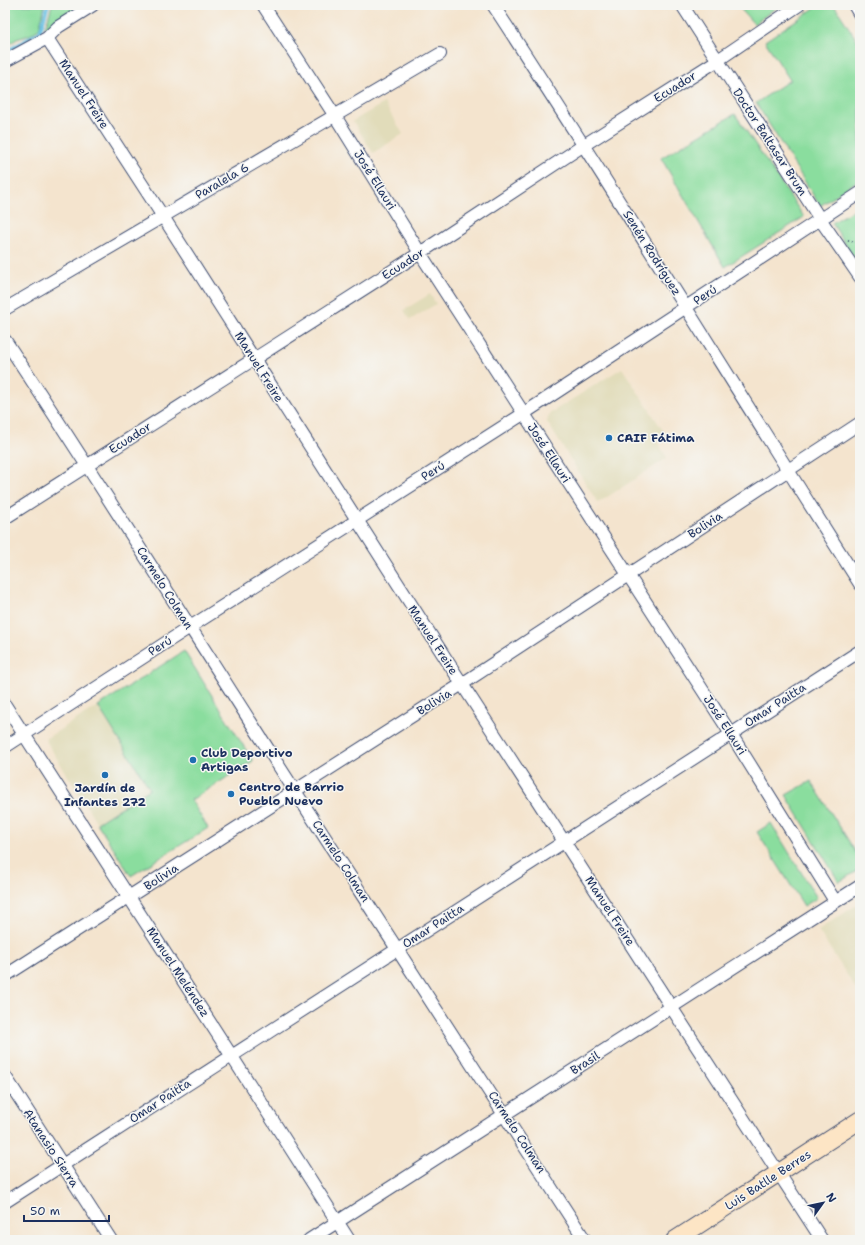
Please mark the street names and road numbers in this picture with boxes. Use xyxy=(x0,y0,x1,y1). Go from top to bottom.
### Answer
street label: Manuel Freire xyxy=(55,56,113,132)
street label: Ecuador xyxy=(651,68,700,106)
street label: Doctor Baltasar Brum xyxy=(729,85,811,199)
street label: José Ellauri xyxy=(350,147,400,213)
street label: Paralela 6 xyxy=(192,159,252,203)
street label: Senén Rodríguez xyxy=(619,207,685,299)
street label: Ecuador xyxy=(379,244,427,284)
street label: Perú xyxy=(690,281,720,309)
street label: Manuel Freire xyxy=(231,329,287,405)
street label: Ecuador xyxy=(106,418,154,458)
street label: José Ellauri xyxy=(524,420,574,486)
street label: Perú xyxy=(418,457,448,485)
street label: Bolivia xyxy=(685,508,726,542)
street label: Carmelo Colman xyxy=(133,544,197,632)
street label: Manuel Freire xyxy=(404,602,462,678)
street label: Perú xyxy=(145,632,175,660)
street label: Omar Paitta xyxy=(741,679,809,731)
street label: Bolivia xyxy=(414,685,455,719)
street label: José Ellauri xyxy=(700,692,750,758)
street label: Carmelo Colman xyxy=(309,817,373,905)
street label: Bolivia xyxy=(141,860,182,894)
street label: Manuel Freire xyxy=(581,873,639,949)
street label: Omar Paitta xyxy=(399,900,467,952)
street label: Manuel Meléndez xyxy=(143,924,213,1020)
street label: Brasil xyxy=(567,1047,603,1078)
street label: Omar Paitta xyxy=(126,1075,194,1127)
street label: Carmelo Colman xyxy=(485,1088,549,1176)
street label: Atanasio Sierra xyxy=(20,1106,83,1191)
street label: Luis Batlle Berres xyxy=(722,1146,814,1214)

